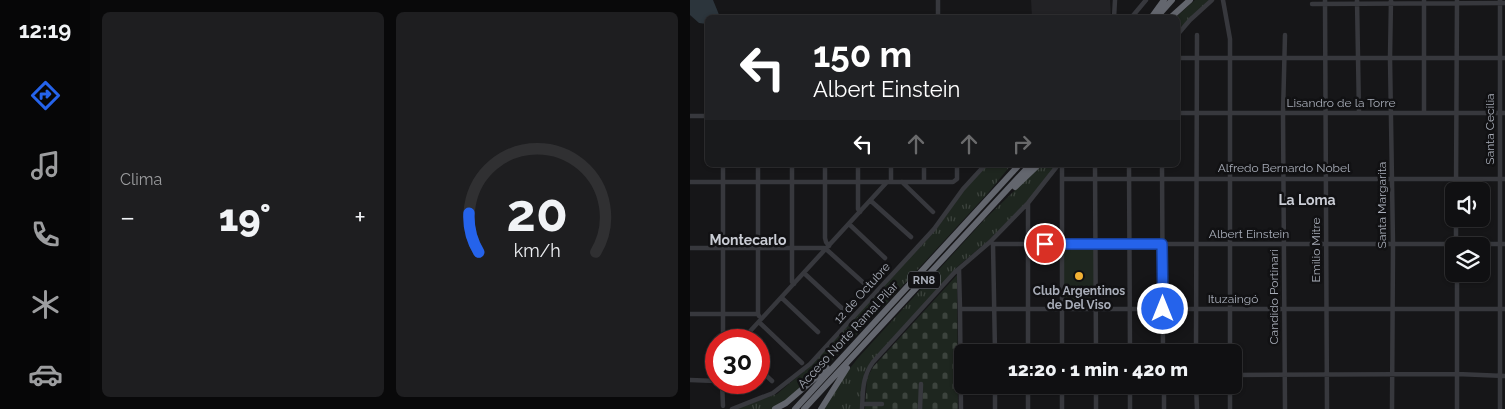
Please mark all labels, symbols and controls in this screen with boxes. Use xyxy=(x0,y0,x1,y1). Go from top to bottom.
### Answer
text: 12:19 xyxy=(19,17,71,43)
text: 150 m xyxy=(813,34,912,75)
icon: left xyxy=(730,35,795,100)
text: Albert Einstein xyxy=(813,76,960,102)
icon: directions xyxy=(28,78,63,113)
street label: Santa Cecilia xyxy=(1483,93,1497,165)
street label: Lisandro de la Torre xyxy=(1286,96,1396,110)
icon: left xyxy=(849,130,877,158)
icon: ahead xyxy=(902,130,930,158)
icon: ahead xyxy=(955,130,983,158)
icon: right xyxy=(1008,130,1036,158)
icon: music xyxy=(28,148,63,183)
street label: Alfredo Bernardo Nobel xyxy=(1218,161,1351,175)
street label: Santa Margarita xyxy=(1375,162,1389,248)
text: Clima xyxy=(120,170,162,189)
text: 20 xyxy=(506,182,568,243)
map controls xyxy=(1445,182,1490,282)
button: sound xyxy=(1445,182,1490,227)
district label: La Loma xyxy=(1278,192,1336,208)
text: 19° xyxy=(219,195,271,240)
text: − xyxy=(120,201,135,234)
text: + xyxy=(354,201,366,234)
icon: phone xyxy=(28,217,63,252)
street label: Emilio Mitre xyxy=(1309,217,1323,283)
pin xyxy=(1024,223,1066,265)
street label: Albert Einstein xyxy=(1209,227,1289,241)
icon: arrive xyxy=(1031,230,1059,258)
district label: Montecarlo xyxy=(710,232,787,248)
button: layers xyxy=(1445,237,1490,282)
text: km/h xyxy=(513,240,561,261)
street label: Candido Portinari xyxy=(1267,249,1281,345)
street label: 12 de Octubre xyxy=(831,260,893,326)
marker: Club Argentinos de Del Viso xyxy=(1073,270,1085,282)
road number: RN8 xyxy=(908,272,940,288)
street label: Acceso Norte Ramal Pilar xyxy=(795,278,902,391)
position arrow xyxy=(1136,282,1188,334)
place label: Club Argentinos de Del Viso xyxy=(1033,284,1125,312)
icon: climate xyxy=(28,287,63,322)
street label: Ituzaingó xyxy=(1208,292,1258,306)
speed limit sign: 30 xyxy=(705,329,770,394)
icon: car xyxy=(28,357,63,392)
text: 12:20 · 1 min · 420 m xyxy=(1008,358,1188,380)

